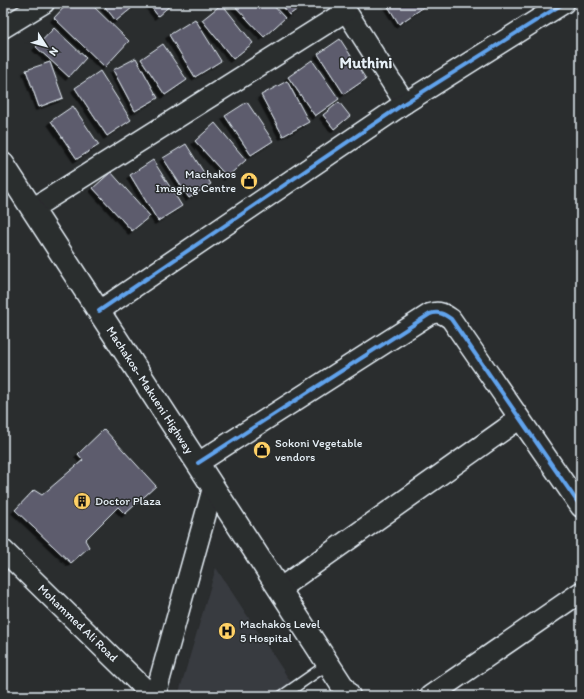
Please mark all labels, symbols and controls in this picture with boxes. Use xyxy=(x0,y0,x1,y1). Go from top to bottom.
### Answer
north arrow xyxy=(26,26,66,66)
text: N xyxy=(46,45,61,58)
district label: Muthini xyxy=(340,53,392,72)
place label: Machakos Imaging Centre xyxy=(155,167,236,195)
shop icon: Machakos Imaging Centre xyxy=(239,171,259,191)
street label: Machakos- Makueni Highway xyxy=(104,324,197,457)
place label: Sokoni Vegetable vendors xyxy=(275,436,363,464)
shop icon: Sokoni Vegetable vendors xyxy=(252,440,272,460)
building icon: Doctor Plaza xyxy=(72,491,92,511)
place label: Doctor Plaza xyxy=(95,494,162,508)
street label: Mohammed Ali Road xyxy=(35,581,121,665)
place label: Machakos Level 5 Hospital xyxy=(240,617,321,645)
hospital icon: Machakos Level 5 Hospital xyxy=(217,621,237,641)

